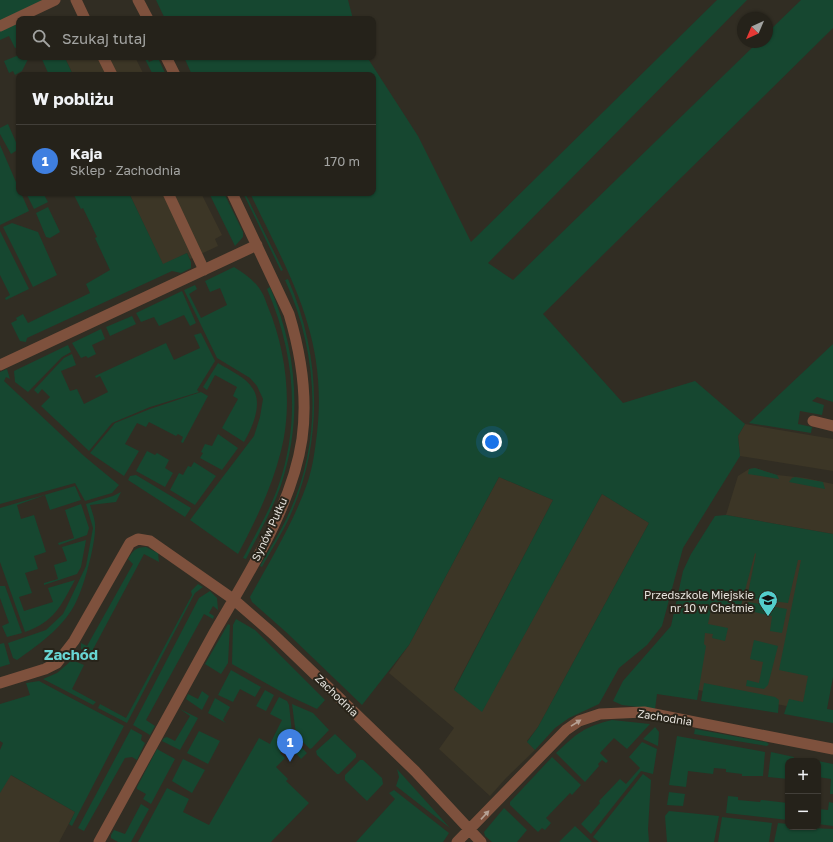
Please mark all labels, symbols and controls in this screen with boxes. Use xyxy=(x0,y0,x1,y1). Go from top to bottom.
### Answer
north arrow xyxy=(737,12,773,48)
search box xyxy=(16,16,376,60)
icon: search xyxy=(30,27,52,49)
text: Szukaj tutaj xyxy=(62,29,146,47)
text: W pobliżu xyxy=(32,88,114,109)
text: Kaja xyxy=(70,144,102,162)
text: 1 xyxy=(42,153,48,169)
text: 170 m xyxy=(324,153,360,169)
text: Sklep · Zachodnia xyxy=(70,162,180,178)
your location xyxy=(482,432,502,452)
street label: Synów Pułku xyxy=(249,495,289,563)
place label: Przedszkole Miejskie nr 10 w Chełmie xyxy=(644,588,754,614)
school or university icon: Przedszkole Miejskie nr 10 w Chełmie xyxy=(757,589,779,617)
district label: Zachód xyxy=(44,645,98,663)
street label: Zachodnia xyxy=(313,671,361,719)
street label: Zachodnia xyxy=(637,706,693,728)
one-way arrow xyxy=(571,720,582,727)
pin: 1 xyxy=(277,729,303,762)
map controls xyxy=(785,758,821,830)
button: + xyxy=(785,758,821,794)
button: − xyxy=(785,794,821,830)
one-way arrow xyxy=(480,810,489,820)

